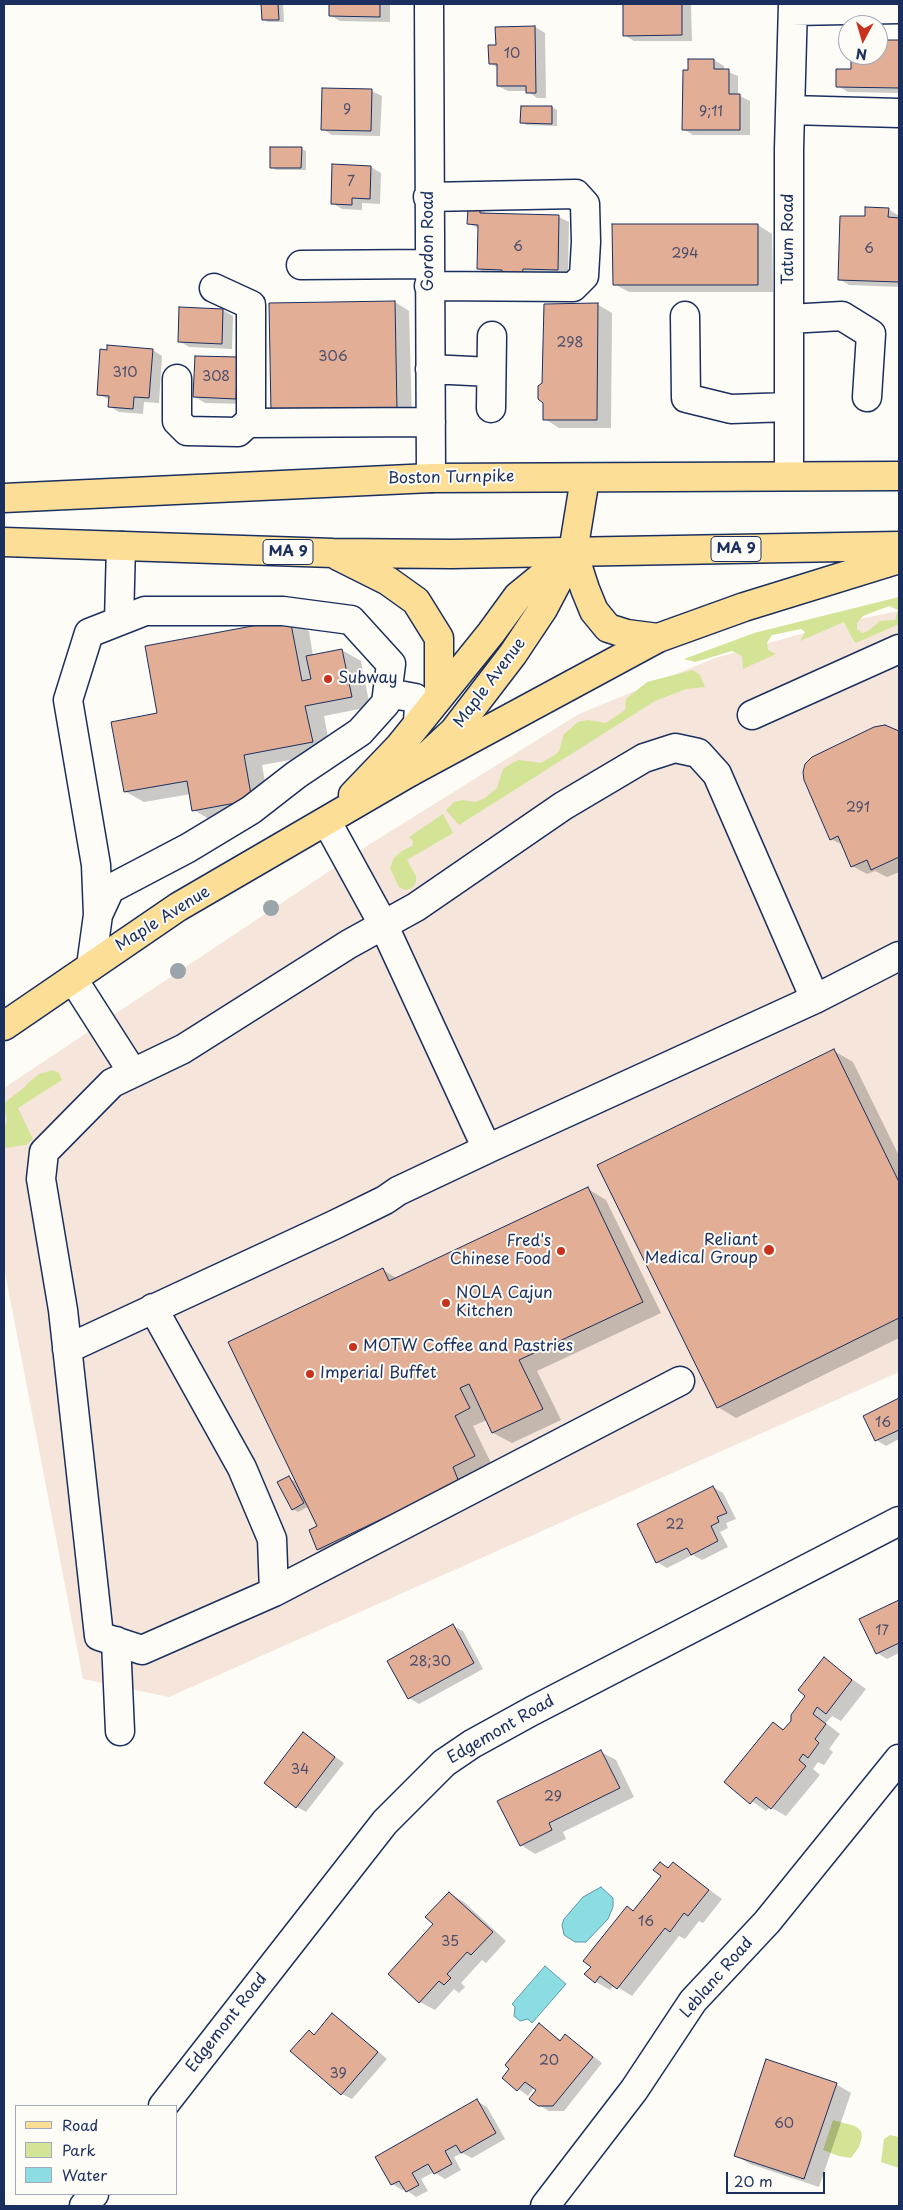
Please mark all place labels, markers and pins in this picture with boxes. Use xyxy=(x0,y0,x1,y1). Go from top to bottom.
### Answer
place label: Subway xyxy=(338,669,397,689)
marker: Subway xyxy=(322,673,334,685)
place label: Reliant Medical Group xyxy=(645,1231,758,1269)
place label: Fred's Chinese Food xyxy=(450,1232,551,1270)
marker: Reliant Medical Group xyxy=(762,1243,776,1257)
marker: Fred's Chinese Food xyxy=(555,1245,567,1257)
place label: NOLA Cajun Kitchen xyxy=(456,1284,553,1322)
marker: NOLA Cajun Kitchen xyxy=(440,1297,452,1309)
place label: MOTW Coffee and Pastries xyxy=(363,1337,573,1357)
marker: MOTW Coffee and Pastries xyxy=(347,1341,359,1353)
place label: Imperial Buffet xyxy=(320,1364,436,1384)
marker: Imperial Buffet xyxy=(304,1368,316,1380)

